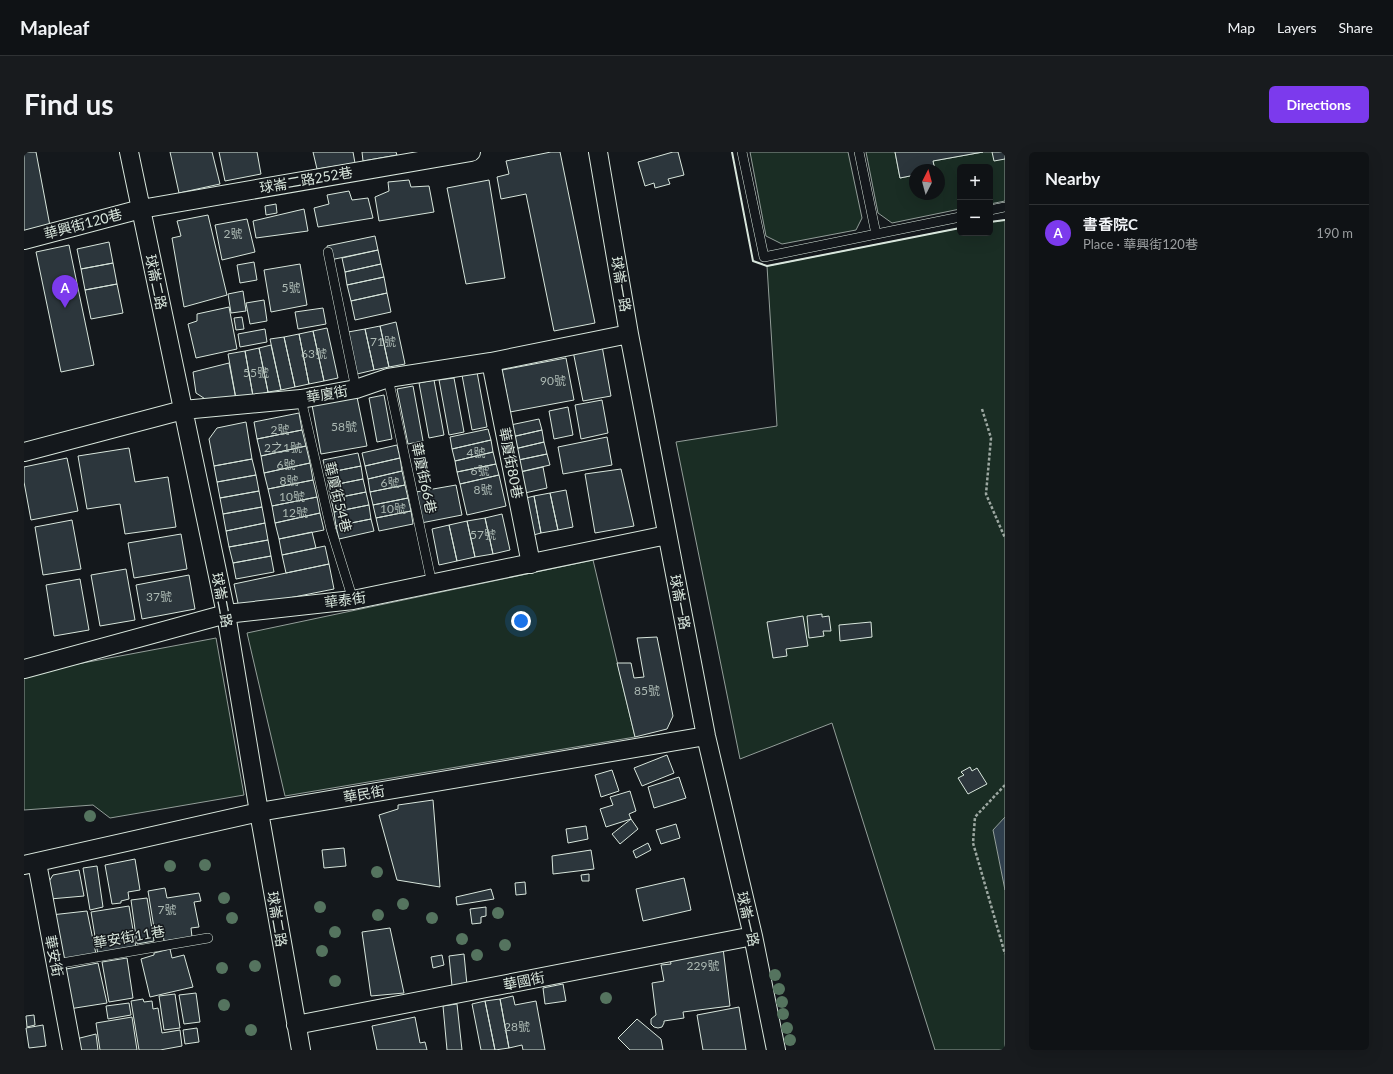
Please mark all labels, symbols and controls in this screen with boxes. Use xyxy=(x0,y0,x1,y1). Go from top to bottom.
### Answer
text: Mapleaf xyxy=(20,16,89,39)
text: Map xyxy=(1227,19,1255,36)
text: Layers xyxy=(1277,19,1317,36)
text: Share xyxy=(1339,19,1373,36)
button: Directions xyxy=(1269,86,1369,123)
text: Find us xyxy=(24,87,114,121)
street label: 球崙二路252巷 xyxy=(258,163,354,196)
north arrow xyxy=(909,164,945,200)
map controls xyxy=(957,164,993,236)
button: + xyxy=(957,164,993,200)
text: Nearby xyxy=(1045,168,1100,189)
button: − xyxy=(957,200,993,236)
street label: 華興街120巷 xyxy=(42,205,124,242)
text: 書香院C xyxy=(1083,215,1138,233)
text: A xyxy=(1053,225,1063,241)
text: 190 m xyxy=(1316,225,1353,241)
house number: 2號 xyxy=(224,226,242,241)
text: Place · 華興街120巷 xyxy=(1083,236,1198,252)
street label: 球崙二路 xyxy=(142,253,171,311)
street label: 球崙一路 xyxy=(608,255,635,313)
pin: A xyxy=(52,275,78,308)
house number: 5號 xyxy=(282,280,300,295)
house number: 71號 xyxy=(370,334,396,349)
house number: 63號 xyxy=(301,346,327,361)
house number: 55號 xyxy=(243,365,269,380)
house number: 90號 xyxy=(540,373,566,388)
street label: 華廈街 xyxy=(305,381,349,406)
house number: 58號 xyxy=(331,419,357,434)
house number: 2號 xyxy=(271,422,289,437)
street label: 華廈街80巷 xyxy=(496,426,527,500)
house number: 2之1號 xyxy=(264,440,302,455)
street label: 華廈街66巷 xyxy=(409,441,440,515)
house number: 4號 xyxy=(467,445,485,460)
house number: 6號 xyxy=(277,457,295,472)
street label: 華廈街54巷 xyxy=(321,460,355,534)
house number: 6號 xyxy=(471,463,489,478)
house number: 8號 xyxy=(280,473,298,488)
house number: 6號 xyxy=(381,475,399,490)
house number: 8號 xyxy=(474,482,492,497)
house number: 10號 xyxy=(279,489,305,504)
house number: 10號 xyxy=(380,501,406,516)
house number: 12號 xyxy=(282,505,308,520)
house number: 57號 xyxy=(470,527,496,542)
street label: 球崙二路 xyxy=(209,571,236,629)
street label: 球崙一路 xyxy=(667,573,694,631)
street label: 華泰街 xyxy=(323,588,367,611)
house number: 37號 xyxy=(146,589,172,604)
your location xyxy=(511,611,531,631)
house number: 85號 xyxy=(634,683,660,698)
street label: 華民街 xyxy=(342,781,386,806)
street label: 球崙二路 xyxy=(264,890,291,948)
street label: 球崙一路 xyxy=(734,890,763,948)
house number: 7號 xyxy=(158,902,176,917)
street label: 華安街11巷 xyxy=(92,922,166,951)
street label: 華安街 xyxy=(42,934,67,978)
house number: 229號 xyxy=(687,958,719,973)
street label: 華國街 xyxy=(502,968,546,993)
house number: 28號 xyxy=(504,1019,530,1034)

